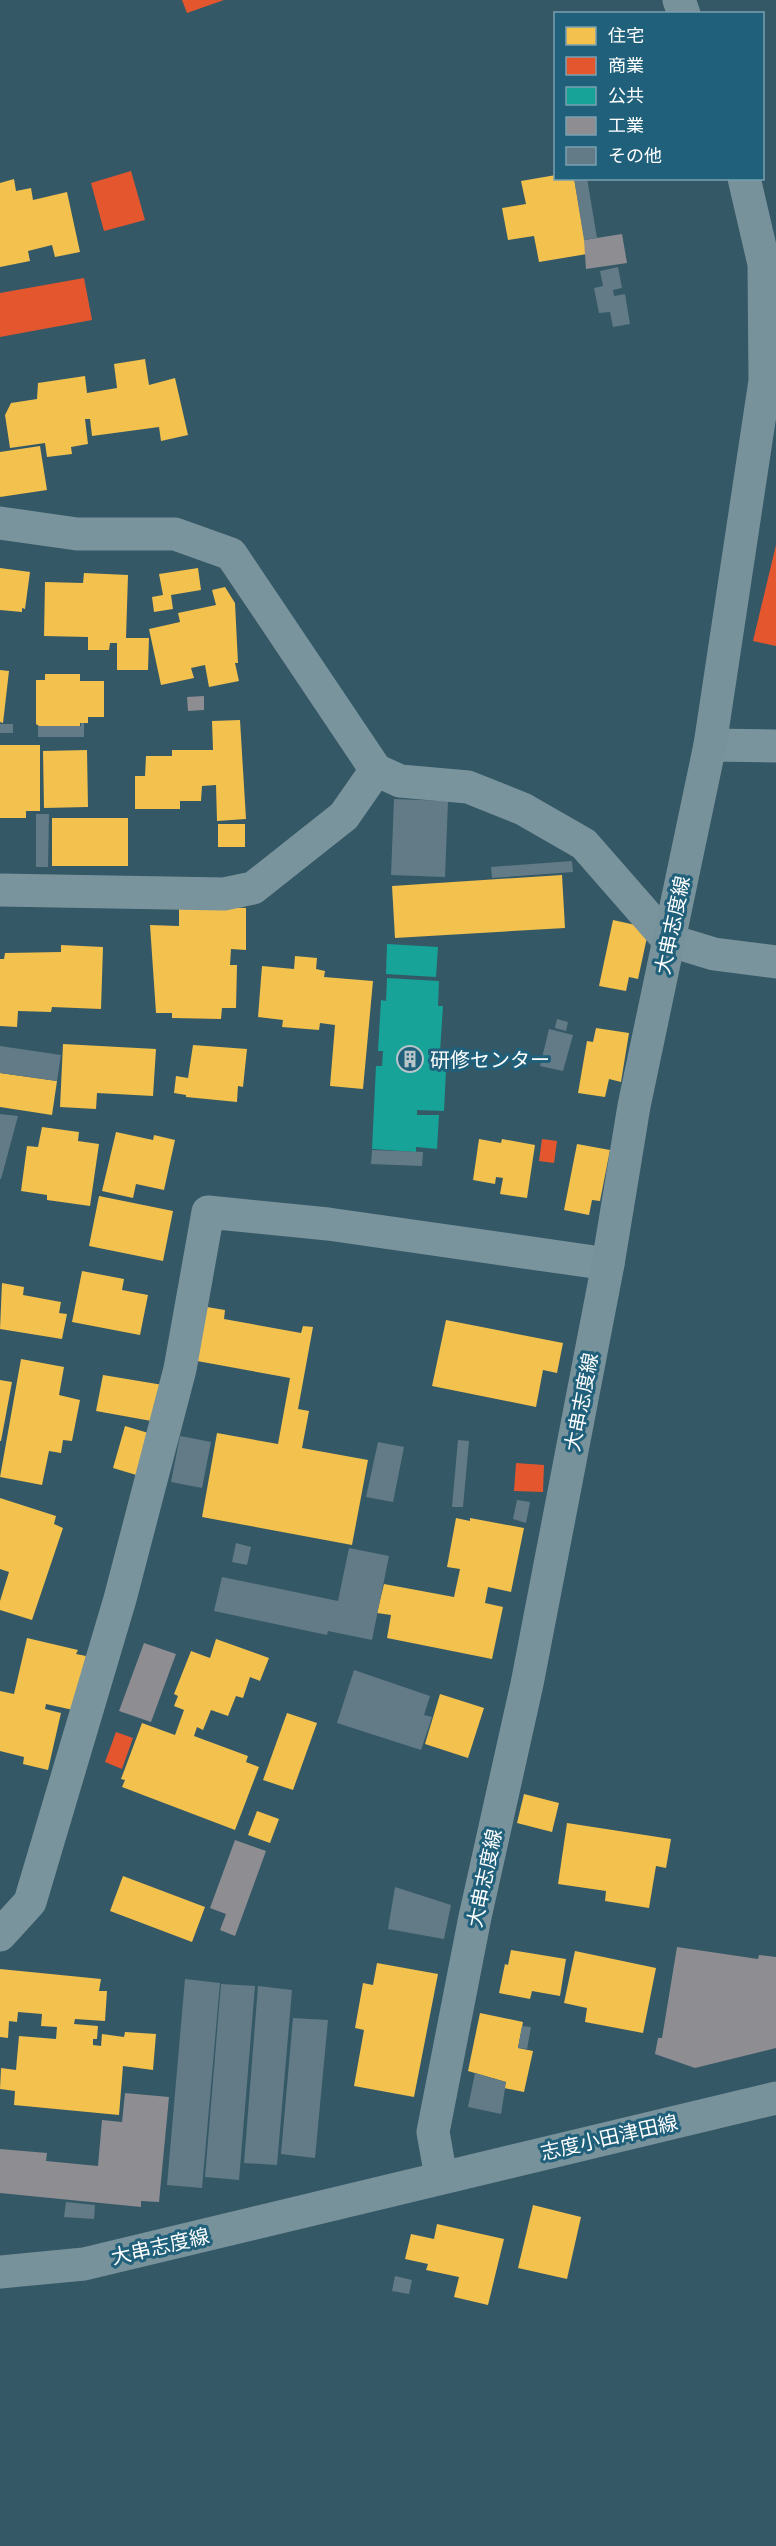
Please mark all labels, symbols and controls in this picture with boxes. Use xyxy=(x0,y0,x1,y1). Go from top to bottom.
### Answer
legend xyxy=(554,12,764,180)
text: 住宅 xyxy=(608,23,644,47)
text: 商業 xyxy=(608,53,644,77)
text: 公共 xyxy=(608,83,644,107)
text: 工業 xyxy=(608,113,644,137)
text: その他 xyxy=(608,143,662,167)
street label: 大串志度線 xyxy=(648,873,696,977)
building icon: 研修センター xyxy=(395,1044,425,1074)
place label: 研修センター xyxy=(430,1046,550,1073)
street label: 大串志度線 xyxy=(558,1350,604,1454)
street label: 大串志度線 xyxy=(460,1826,508,1930)
street label: 志度小田津田線 xyxy=(538,2108,680,2166)
street label: 大串志度線 xyxy=(108,2222,212,2270)

